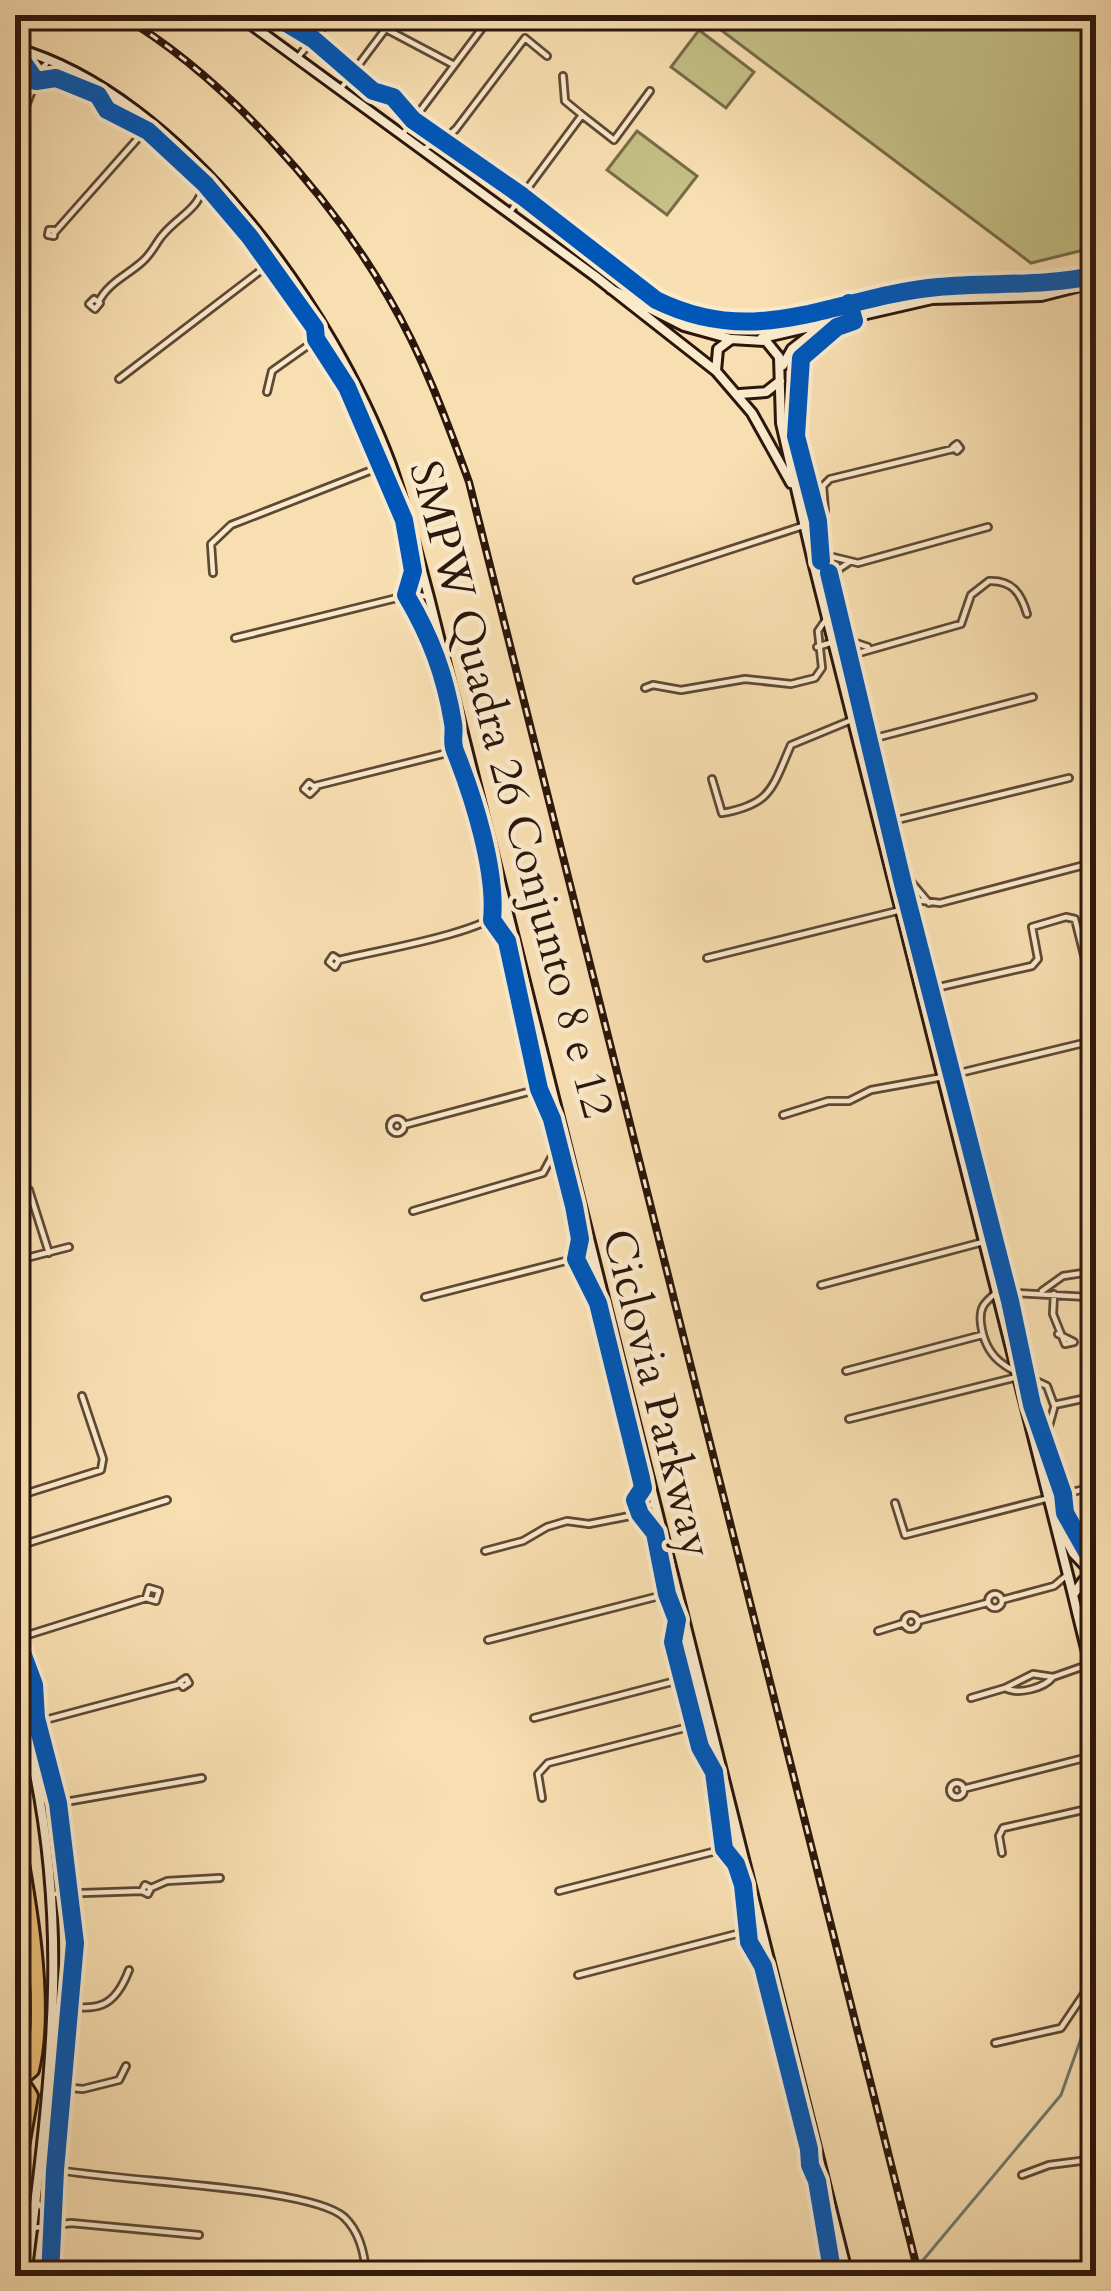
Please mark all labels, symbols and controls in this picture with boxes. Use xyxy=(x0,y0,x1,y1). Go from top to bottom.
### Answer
street label: SMPW Quadra 26 Conjunto 8 e 12 xyxy=(394,454,629,1125)
street label: Ciclovia Parkway xyxy=(587,1223,728,1564)

